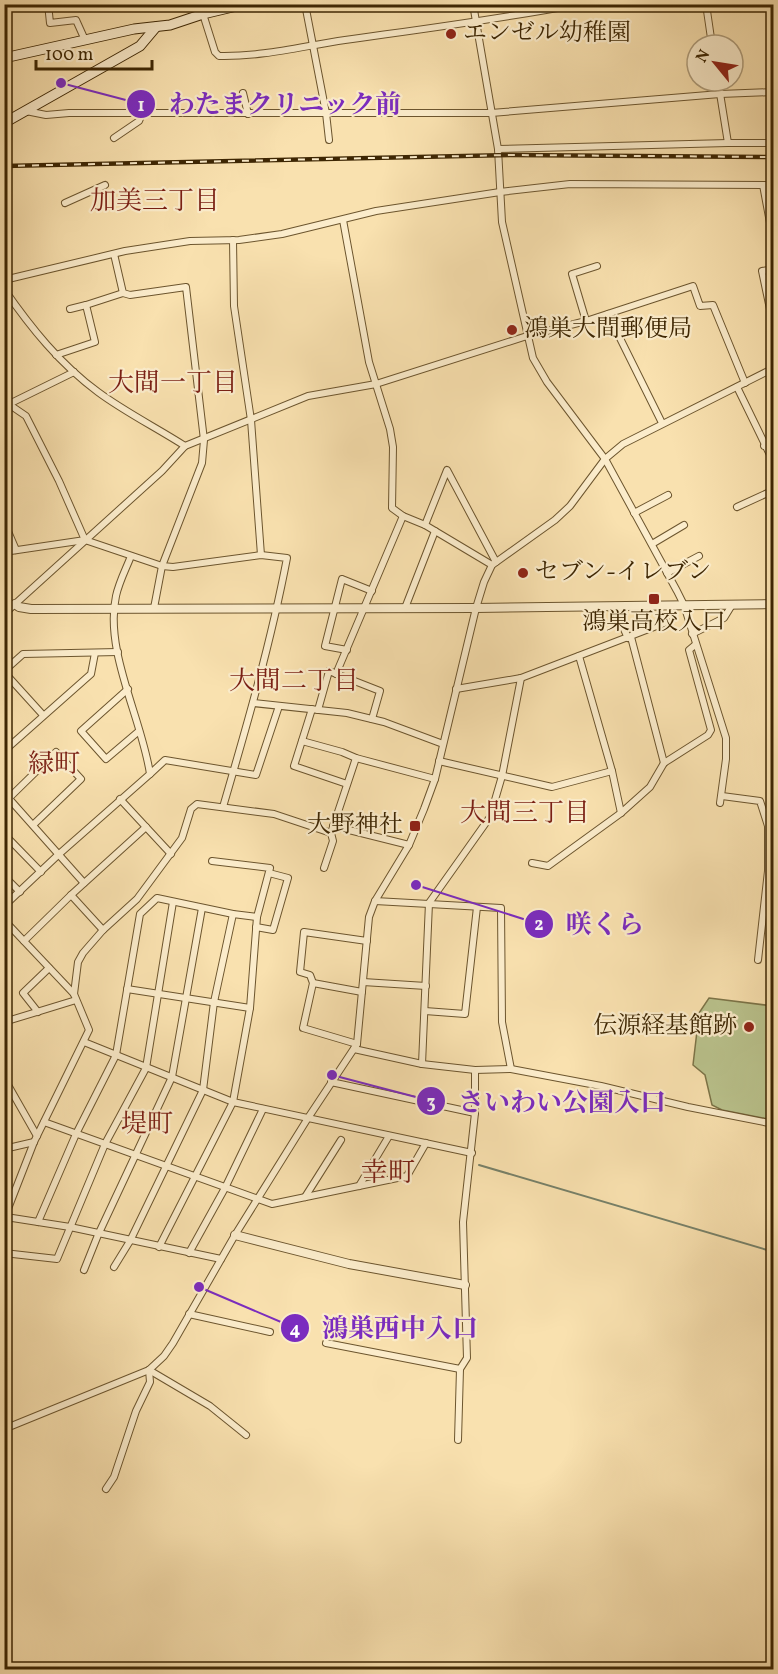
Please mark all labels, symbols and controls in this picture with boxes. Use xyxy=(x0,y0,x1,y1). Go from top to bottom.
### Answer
place label: エンゼル幼稚園 xyxy=(463,17,631,51)
marker: エンゼル幼稚園 xyxy=(444,27,458,41)
scale bar xyxy=(36,33,152,71)
north arrow xyxy=(685,33,745,93)
text: 100 m xyxy=(45,43,94,68)
text: N xyxy=(691,46,716,67)
callout: わたまクリニック前 xyxy=(126,82,414,126)
text: わたまクリニック前 xyxy=(169,88,401,124)
text: 1 xyxy=(137,94,145,119)
district label: 加美三丁目 xyxy=(90,184,220,220)
place label: 鴻巣大間郵便局 xyxy=(524,313,692,347)
marker: 鴻巣大間郵便局 xyxy=(505,323,519,337)
district label: 大間一丁目 xyxy=(108,366,238,402)
place label: セブン-イレブン xyxy=(535,556,711,590)
marker: セブン-イレブン xyxy=(516,566,530,580)
marker: 鴻巣高校入口 xyxy=(647,592,661,606)
place label: 鴻巣高校入口 xyxy=(582,606,726,640)
district label: 大間二丁目 xyxy=(229,664,359,700)
district label: 緑町 xyxy=(28,747,80,783)
district label: 大間三丁目 xyxy=(460,796,590,832)
place label: 大野神社 xyxy=(307,809,403,843)
marker: 大野神社 xyxy=(408,819,422,833)
callout: 咲くら xyxy=(524,902,656,946)
text: 咲くら xyxy=(566,908,644,944)
text: 2 xyxy=(534,913,544,938)
place label: 伝源経基館跡 xyxy=(593,1010,737,1044)
marker: 伝源経基館跡 xyxy=(742,1020,756,1034)
callout: さいわい公園入口 xyxy=(416,1079,678,1123)
text: さいわい公園入口 xyxy=(458,1086,666,1122)
text: 3 xyxy=(426,1091,436,1116)
district label: 堤町 xyxy=(121,1107,173,1143)
district label: 幸町 xyxy=(361,1155,415,1193)
callout: 鴻巣西中入口 xyxy=(280,1306,490,1350)
text: 鴻巣西中入口 xyxy=(322,1312,478,1348)
text: 4 xyxy=(290,1318,301,1343)

